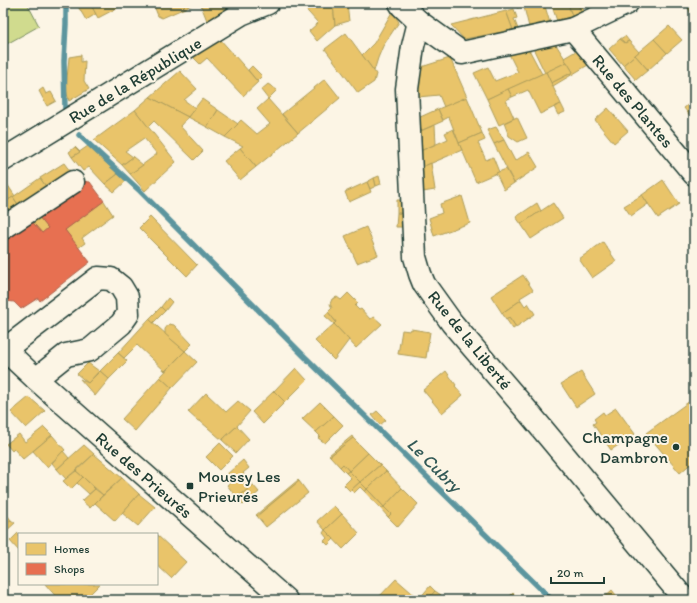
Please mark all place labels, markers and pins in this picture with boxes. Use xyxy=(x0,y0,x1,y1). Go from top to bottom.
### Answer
place label: Champagne Dambron xyxy=(582,427,668,467)
marker: Champagne Dambron xyxy=(671,442,681,452)
place label: Moussy Les Prieurés xyxy=(198,466,281,506)
marker: Moussy Les Prieurés xyxy=(185,481,195,491)

